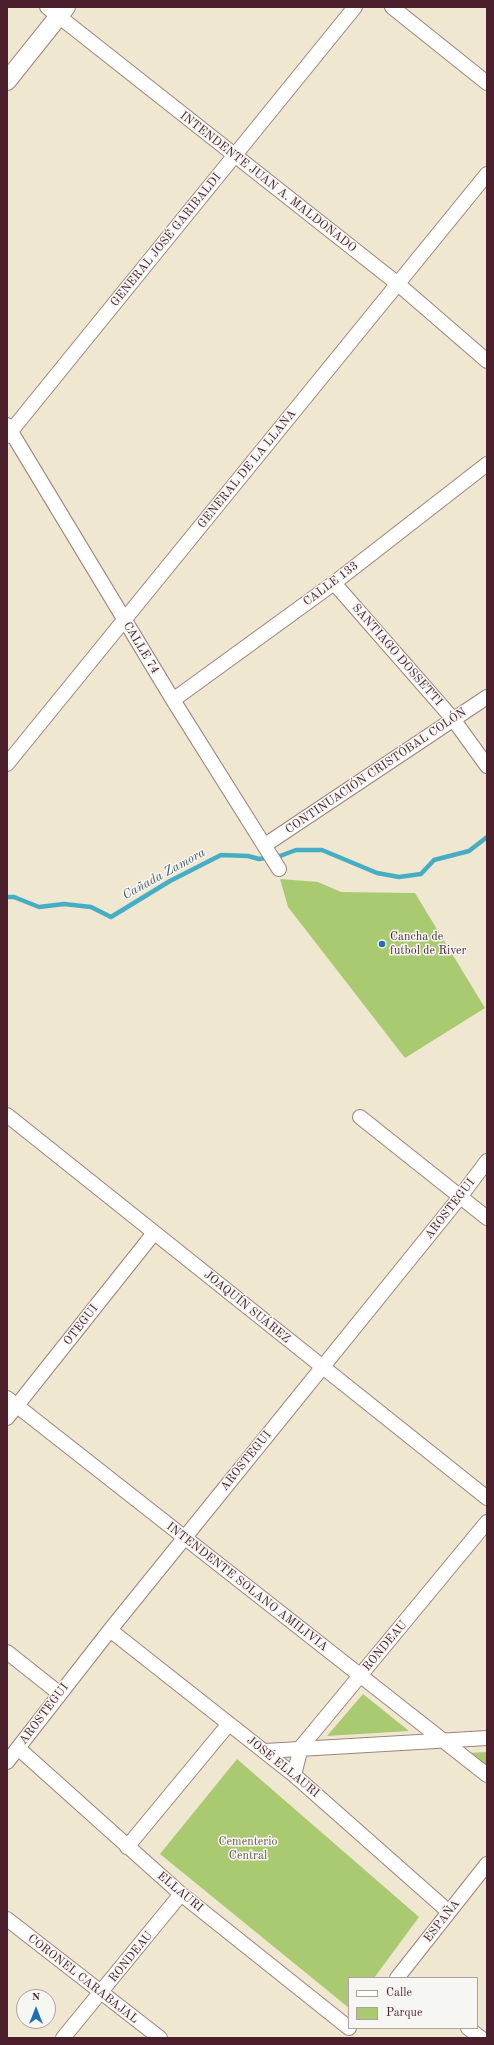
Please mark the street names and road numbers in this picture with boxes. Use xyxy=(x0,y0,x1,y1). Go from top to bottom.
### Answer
street label: INTENDENTE JUAN A. MALDONADO xyxy=(177,109,359,255)
street label: GENERAL JOSÉ GARIBALDI xyxy=(108,170,224,310)
street label: GENERAL DE LA LLANA xyxy=(195,407,299,531)
street label: CALLE 133 xyxy=(301,559,361,609)
street label: SANTIAGO DOSSETTI xyxy=(349,601,445,709)
street label: CALLE 74 xyxy=(120,619,162,677)
street label: CONTINUACIÓN CRISTÓBAL COLÓN xyxy=(283,705,469,837)
street label: AROSTEGUI xyxy=(422,1176,478,1242)
street label: JOAQUÍN SUÁREZ xyxy=(201,1268,293,1346)
street label: OTEGUI xyxy=(61,1302,101,1348)
street label: AROSTEGUI xyxy=(217,1428,275,1494)
street label: INTENDENTE SOLANO AMILIVIA xyxy=(163,1519,331,1655)
street label: RONDEAU xyxy=(360,1618,410,1674)
street label: AROSTEGUI xyxy=(16,1680,72,1748)
street label: JOSÉ ELLAURI xyxy=(244,1733,322,1801)
street label: ELLAURI xyxy=(154,1869,206,1915)
street label: ESPAÑA xyxy=(421,1897,463,1945)
street label: RONDEAU xyxy=(106,1929,156,1985)
street label: CORONEL CARABAJAL xyxy=(25,1931,141,2027)

